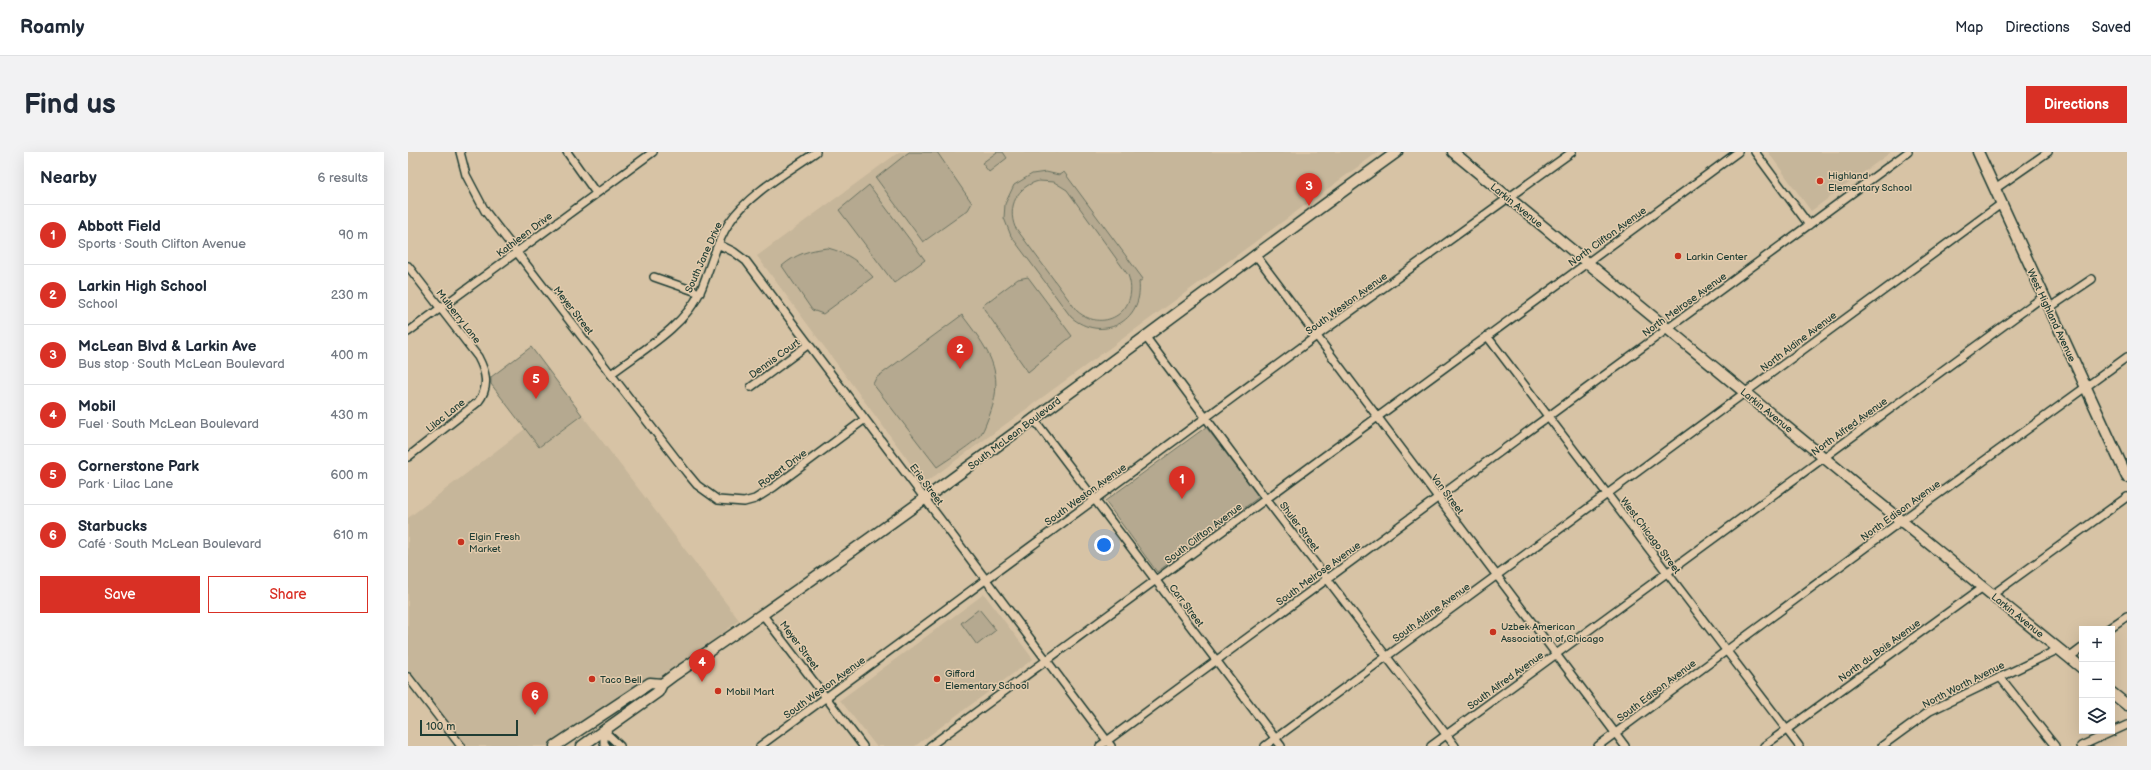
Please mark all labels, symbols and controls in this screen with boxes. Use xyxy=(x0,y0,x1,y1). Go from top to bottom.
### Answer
text: Roamly xyxy=(20,16,84,39)
text: Map xyxy=(1955,19,1983,36)
text: Directions xyxy=(2005,19,2070,36)
text: Saved xyxy=(2092,19,2131,36)
button: Directions xyxy=(2026,86,2127,123)
text: Find us xyxy=(24,88,116,121)
text: Nearby xyxy=(40,168,97,188)
text: 6 results xyxy=(318,170,368,186)
place label: Highland Elementary School xyxy=(1828,170,1912,194)
pin: 3 xyxy=(1296,173,1322,206)
marker: Highland Elementary School xyxy=(1815,176,1825,186)
street label: Larkin Avenue xyxy=(1488,181,1545,231)
street label: North Clifton Avenue xyxy=(1566,204,1649,269)
street label: Kathleen Drive xyxy=(494,210,555,260)
text: Abbott Field xyxy=(78,217,161,236)
street label: South Jane Drive xyxy=(683,220,725,295)
text: 1 xyxy=(50,227,56,243)
text: 90 m xyxy=(339,227,368,243)
text: Sports · South Clifton Avenue xyxy=(78,236,246,252)
marker: Larkin Center xyxy=(1673,251,1683,261)
place label: Larkin Center xyxy=(1686,251,1748,263)
street label: West Highland Avenue xyxy=(2024,267,2078,364)
street label: South Weston Avenue xyxy=(1303,270,1390,337)
street label: North Melrose Avenue xyxy=(1640,270,1729,339)
text: Larkin High School xyxy=(78,277,207,296)
street label: Meyer Street xyxy=(551,284,596,337)
text: 2 xyxy=(49,287,57,303)
text: 230 m xyxy=(331,287,368,303)
street label: Mulberry Lane xyxy=(433,287,483,346)
text: School xyxy=(78,296,118,312)
street label: North Aldine Avenue xyxy=(1758,309,1839,374)
street label: Dennis Court xyxy=(747,336,802,381)
pin: 2 xyxy=(947,336,973,369)
text: McLean Blvd & Larkin Ave xyxy=(78,337,256,356)
text: 3 xyxy=(49,347,57,363)
text: 400 m xyxy=(331,347,368,363)
text: Bus stop · South McLean Boulevard xyxy=(78,356,285,372)
pin: 5 xyxy=(523,366,549,399)
street label: Larkin Avenue xyxy=(1738,386,1795,436)
street label: South McLean Boulevard xyxy=(966,395,1064,473)
street label: North Alfred Avenue xyxy=(1809,395,1890,458)
street label: Lilac Lane xyxy=(424,396,468,435)
text: Mobil xyxy=(78,397,116,416)
text: 4 xyxy=(49,407,57,423)
text: 430 m xyxy=(330,407,368,423)
text: Fuel · South McLean Boulevard xyxy=(78,416,259,432)
street label: Robert Drive xyxy=(756,447,809,491)
text: Cornerstone Park xyxy=(78,457,199,476)
street label: South Weston Avenue xyxy=(1042,461,1129,528)
street label: Erie Street xyxy=(907,462,946,508)
pin: 1 xyxy=(1169,466,1195,499)
text: 5 xyxy=(49,467,57,483)
text: 600 m xyxy=(331,467,368,483)
street label: Van Street xyxy=(1428,472,1466,517)
text: Park · Lilac Lane xyxy=(78,476,173,492)
street label: North Edison Avenue xyxy=(1858,478,1943,544)
street label: West Chicago Street xyxy=(1618,495,1683,576)
street label: Shuler Street xyxy=(1277,500,1322,554)
street label: South Clifton Avenue xyxy=(1163,501,1245,567)
text: Starbucks xyxy=(78,517,147,536)
text: 6 xyxy=(49,527,57,543)
text: 610 m xyxy=(333,527,368,543)
place label: Elgin Fresh Market xyxy=(469,531,520,555)
your location xyxy=(1094,535,1114,555)
text: Café · South McLean Boulevard xyxy=(78,536,262,552)
marker: Elgin Fresh Market xyxy=(456,537,466,547)
street label: South Melrose Avenue xyxy=(1274,539,1363,609)
button: Save xyxy=(40,576,200,613)
button: Share xyxy=(208,576,368,613)
street label: South Aldine Avenue xyxy=(1391,581,1473,645)
street label: Carr Street xyxy=(1166,582,1206,629)
street label: Larkin Avenue xyxy=(1989,591,2046,641)
street label: North du Bois Avenue xyxy=(1836,617,1923,685)
street label: Meyer Street xyxy=(777,619,821,672)
place label: Uzbek American Association of Chicago xyxy=(1501,621,1604,645)
map controls xyxy=(2079,626,2115,734)
button: + xyxy=(2079,626,2115,662)
marker: Uzbek American Association of Chicago xyxy=(1488,627,1498,637)
pin: 4 xyxy=(689,649,715,682)
street label: South Alfred Avenue xyxy=(1465,649,1546,712)
street label: South Weston Avenue xyxy=(781,654,868,721)
street label: South Edison Avenue xyxy=(1615,657,1698,724)
street label: North Worth Avenue xyxy=(1920,659,2007,711)
button: − xyxy=(2079,662,2115,698)
place label: Gifford Elementary School xyxy=(945,668,1029,692)
marker: Taco Bell xyxy=(587,674,597,684)
place label: Taco Bell xyxy=(600,674,642,686)
marker: Gifford Elementary School xyxy=(932,674,942,684)
pin: 6 xyxy=(522,682,548,715)
marker: Mobil Mart xyxy=(713,686,723,696)
place label: Mobil Mart xyxy=(726,686,774,698)
button: layers xyxy=(2079,698,2115,734)
scale bar xyxy=(420,718,518,737)
text: 100 m xyxy=(426,720,455,733)

